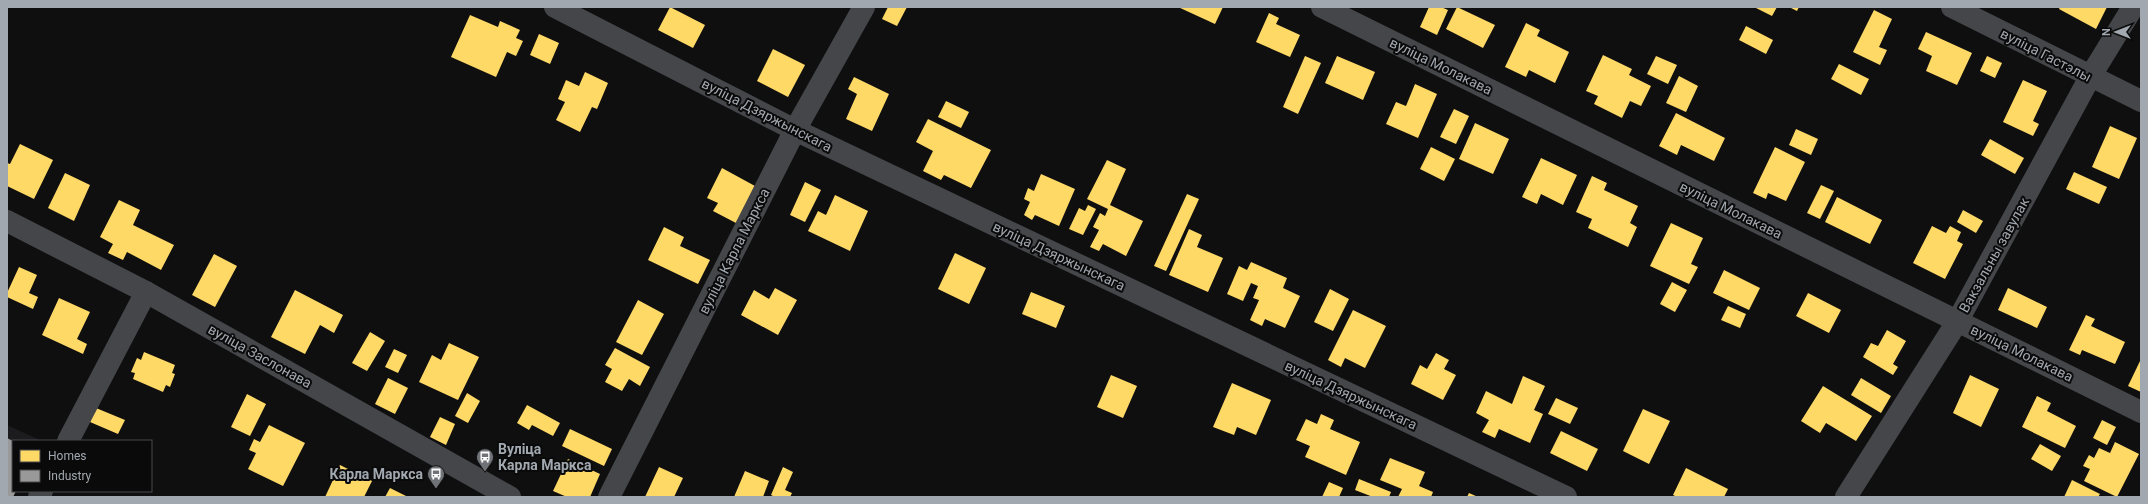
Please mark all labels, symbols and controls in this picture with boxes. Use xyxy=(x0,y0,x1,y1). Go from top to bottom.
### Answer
north arrow xyxy=(2096,12,2136,52)
street label: вуліца Гастэлы xyxy=(1998,25,2094,85)
text: N xyxy=(2100,28,2113,36)
street label: вуліца Молакава xyxy=(1387,34,1495,98)
street label: вуліца Дзяржынскага xyxy=(699,75,835,155)
street label: вуліца Молакава xyxy=(1677,178,1785,242)
street label: вуліца Карла Маркса xyxy=(695,186,773,316)
street label: Вакзальны завулак xyxy=(1956,194,2032,315)
street label: вуліца Дзяржынскага xyxy=(990,218,1128,294)
street label: вуліца Заслонава xyxy=(205,321,315,391)
street label: вуліца Молакава xyxy=(1968,321,2076,385)
street label: вуліца Дзяржынскага xyxy=(1282,357,1420,433)
legend xyxy=(12,440,152,492)
place label: Вуліца Карла Маркса xyxy=(498,441,592,473)
bus stop icon: Вуліца Карла Маркса xyxy=(475,447,495,472)
text: Homes xyxy=(48,449,86,463)
bus stop icon: Карла Маркса xyxy=(426,464,446,489)
place label: Карла Маркса xyxy=(330,466,424,482)
text: Industry xyxy=(48,469,92,483)

